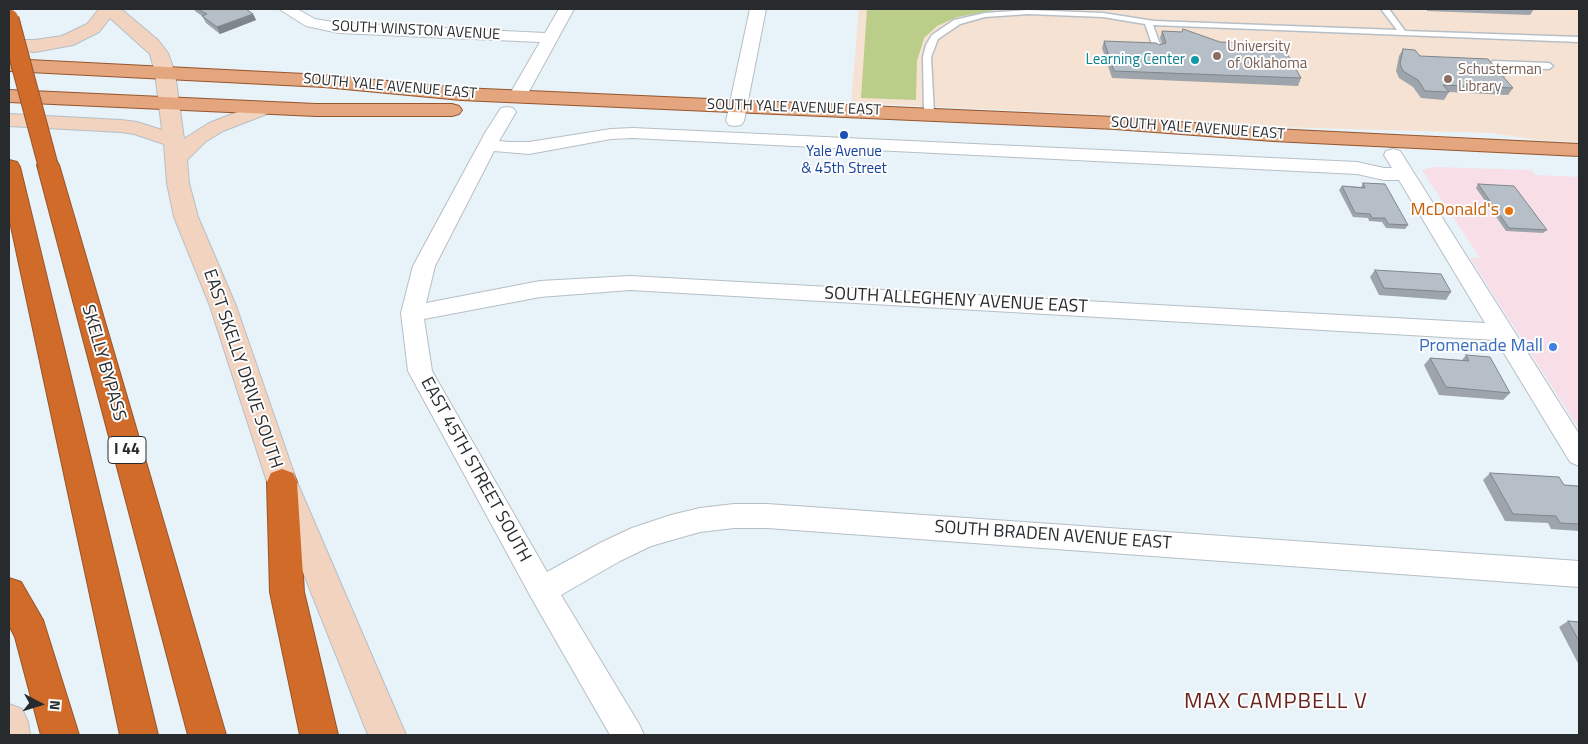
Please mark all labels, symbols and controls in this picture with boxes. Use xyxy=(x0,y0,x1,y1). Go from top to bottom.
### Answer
street label: SOUTH WINSTON AVENUE xyxy=(331,18,501,44)
place label: University of Oklahoma xyxy=(1227,38,1307,73)
marker: University of Oklahoma xyxy=(1211,50,1223,62)
place label: Learning Center xyxy=(1086,51,1185,69)
marker: Learning Center xyxy=(1189,54,1201,66)
place label: Schusterman Library xyxy=(1458,61,1542,96)
street label: SOUTH YALE AVENUE EAST xyxy=(302,70,478,104)
marker: Schusterman Library xyxy=(1442,73,1454,85)
street label: SOUTH YALE AVENUE EAST xyxy=(707,96,881,120)
street label: SOUTH YALE AVENUE EAST xyxy=(1111,114,1285,144)
marker: Yale Avenue & 45th Street xyxy=(838,129,850,141)
place label: Yale Avenue & 45th Street xyxy=(801,143,887,178)
place label: McDonald's xyxy=(1411,200,1499,222)
marker: McDonald's xyxy=(1503,205,1515,217)
street label: EAST SKELLY DRIVE SOUTH xyxy=(198,267,286,471)
street label: SOUTH ALLEGHENY AVENUE EAST xyxy=(824,283,1088,319)
street label: SKELLY BYPASS xyxy=(76,302,130,424)
place label: Promenade Mall xyxy=(1419,336,1543,358)
marker: Promenade Mall xyxy=(1547,341,1559,353)
street label: EAST 45TH STREET SOUTH xyxy=(415,374,535,566)
road number: I 44 xyxy=(108,436,146,464)
street label: SOUTH BRADEN AVENUE EAST xyxy=(934,517,1172,555)
north arrow xyxy=(15,679,65,729)
district label: MAX CAMPBELL V xyxy=(1182,690,1370,716)
text: N xyxy=(45,700,66,711)

